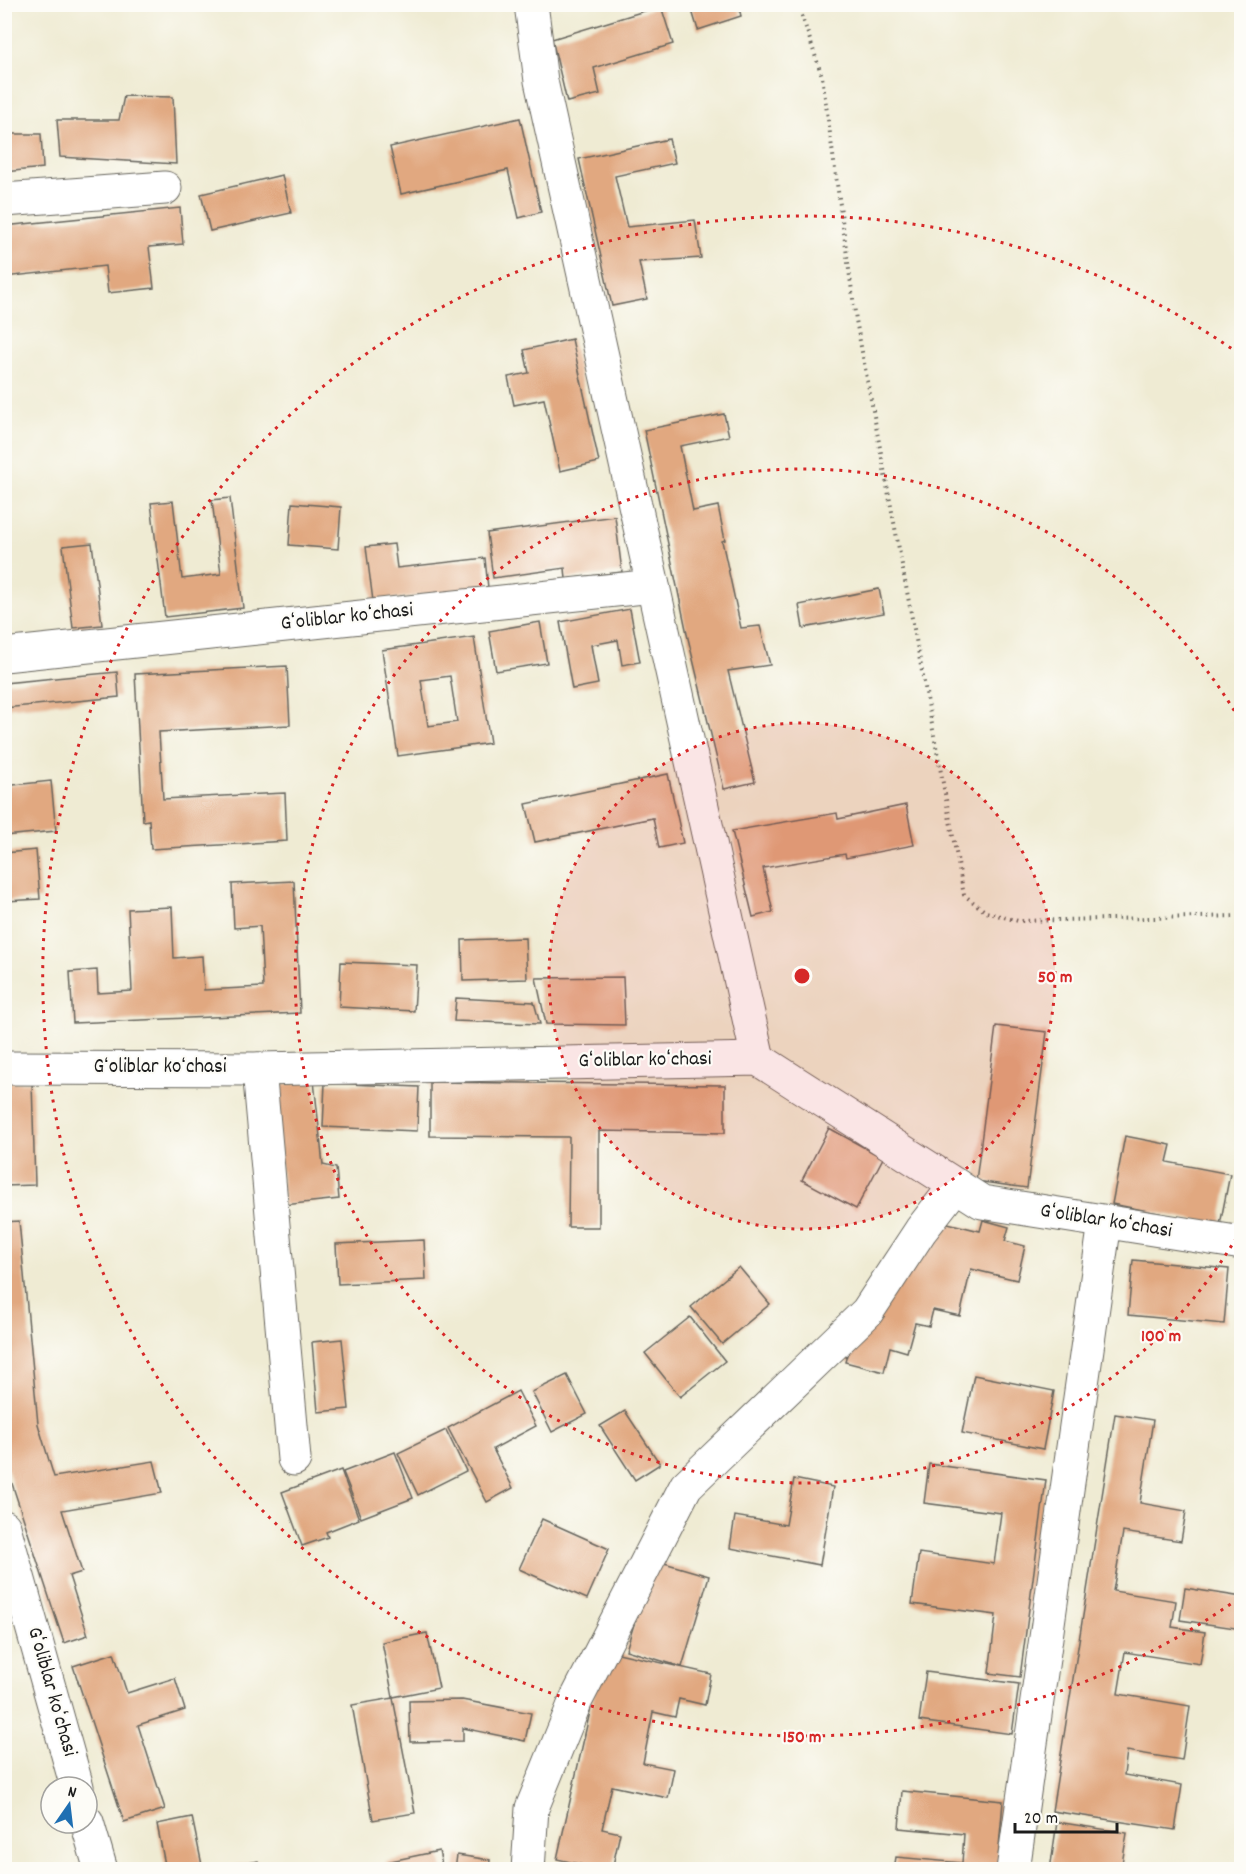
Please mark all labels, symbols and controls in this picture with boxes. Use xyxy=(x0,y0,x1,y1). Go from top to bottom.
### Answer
street label: Gʻoliblar koʻchasi xyxy=(279,596,415,640)
centre of rings xyxy=(792,966,812,986)
text: 50 m xyxy=(1038,966,1072,991)
street label: Gʻoliblar koʻchasi xyxy=(578,1045,712,1077)
street label: Gʻoliblar koʻchasi xyxy=(93,1053,227,1083)
street label: Gʻoliblar koʻchasi xyxy=(1038,1197,1174,1247)
text: 100 m xyxy=(1141,1325,1181,1350)
street label: Gʻoliblar koʻchasi xyxy=(18,1624,84,1760)
text: 150 m xyxy=(783,1726,821,1751)
north arrow xyxy=(39,1775,99,1835)
text: N xyxy=(65,1781,79,1805)
scale bar xyxy=(1015,1796,1117,1834)
text: 20 m xyxy=(1024,1807,1058,1832)

